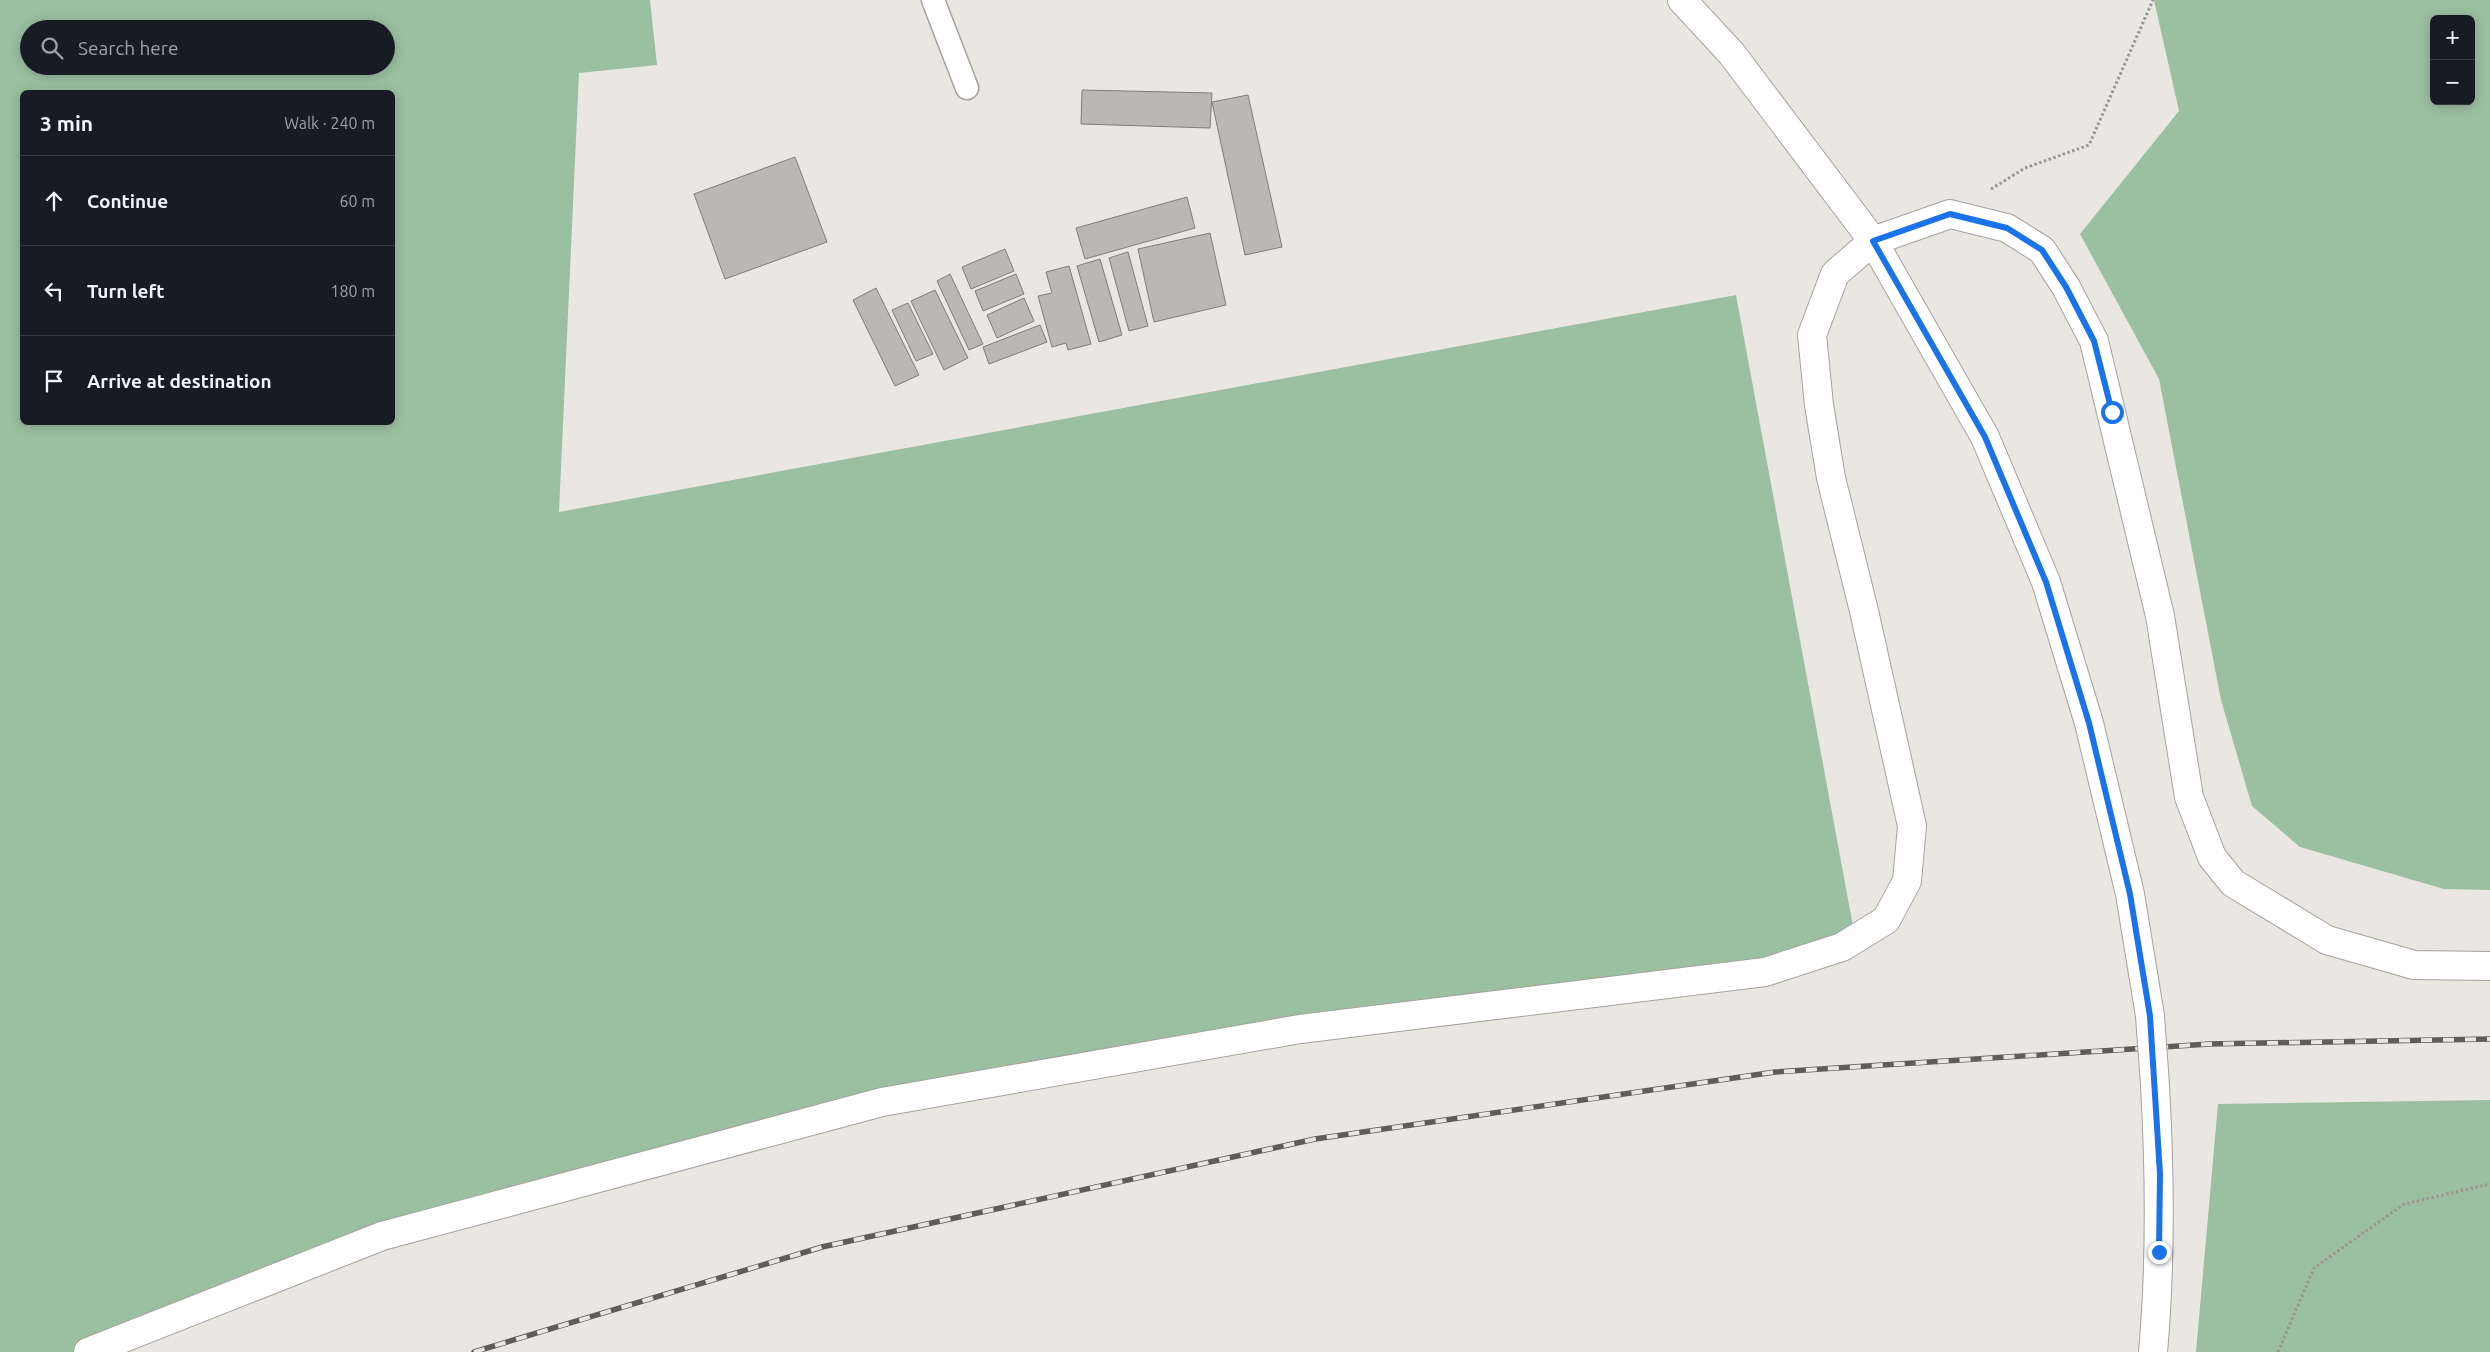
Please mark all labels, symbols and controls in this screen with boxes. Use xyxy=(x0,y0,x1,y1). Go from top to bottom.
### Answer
map controls xyxy=(2430,15,2475,105)
button: + xyxy=(2430,15,2475,60)
search box xyxy=(20,20,395,75)
icon: search xyxy=(38,34,66,62)
text: Search here xyxy=(78,37,178,59)
button: − xyxy=(2430,60,2475,105)
text: 3 min xyxy=(40,111,93,135)
text: Walk · 240 m xyxy=(284,114,375,132)
icon: ahead xyxy=(40,187,68,215)
text: Continue xyxy=(87,190,168,212)
text: 60 m xyxy=(339,192,375,210)
icon: left xyxy=(40,277,68,305)
text: Turn left xyxy=(87,280,165,302)
text: 180 m xyxy=(330,282,375,300)
icon: arrive xyxy=(40,367,68,395)
text: Arrive at destination xyxy=(87,370,272,392)
route start xyxy=(2101,401,2124,424)
route end xyxy=(2148,1241,2171,1264)

